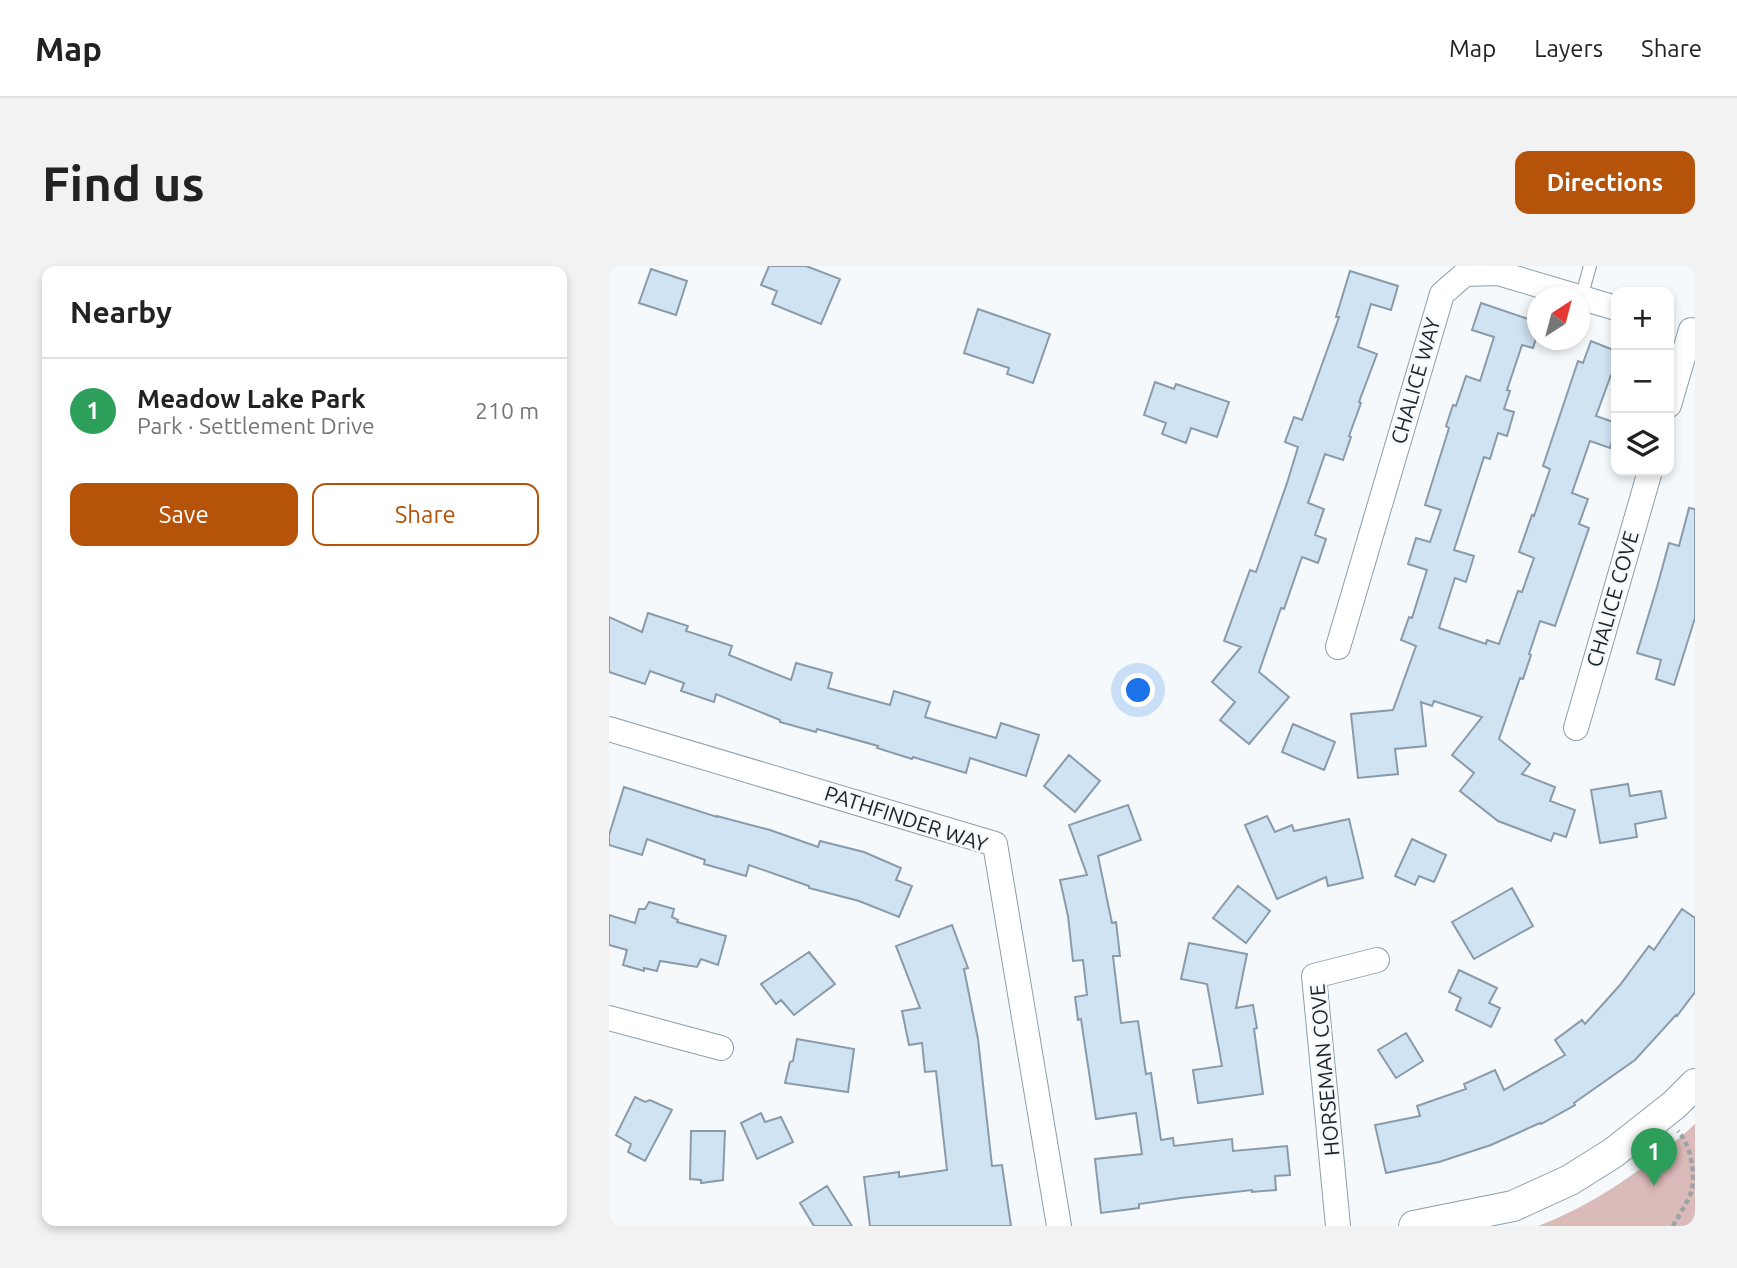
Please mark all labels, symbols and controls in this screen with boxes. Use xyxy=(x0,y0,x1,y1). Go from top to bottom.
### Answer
text: Map xyxy=(35,30,102,67)
text: Map xyxy=(1449,35,1496,62)
text: Layers xyxy=(1534,35,1603,62)
text: Share xyxy=(1641,35,1702,62)
button: Directions xyxy=(1515,151,1695,214)
text: Find us xyxy=(42,155,205,210)
north arrow xyxy=(1527,287,1590,350)
map controls xyxy=(1611,287,1674,476)
button: + xyxy=(1611,287,1674,350)
text: Nearby xyxy=(70,295,172,329)
street label: CHALICE WAY xyxy=(1386,315,1445,447)
button: − xyxy=(1611,350,1674,413)
text: Meadow Lake Park xyxy=(137,384,366,413)
text: 1 xyxy=(87,398,99,423)
text: 210 m xyxy=(475,398,539,423)
text: Park · Settlement Drive xyxy=(137,413,375,438)
button: layers xyxy=(1611,413,1674,476)
button: Save xyxy=(70,483,298,546)
button: Share xyxy=(312,483,539,546)
street label: CHALICE COVE xyxy=(1581,528,1643,670)
your location xyxy=(1121,673,1155,707)
street label: PATHFINDER WAY xyxy=(822,780,991,856)
street label: HORSEMAN COVE xyxy=(1305,983,1343,1157)
pin: 1 xyxy=(1631,1128,1677,1186)

